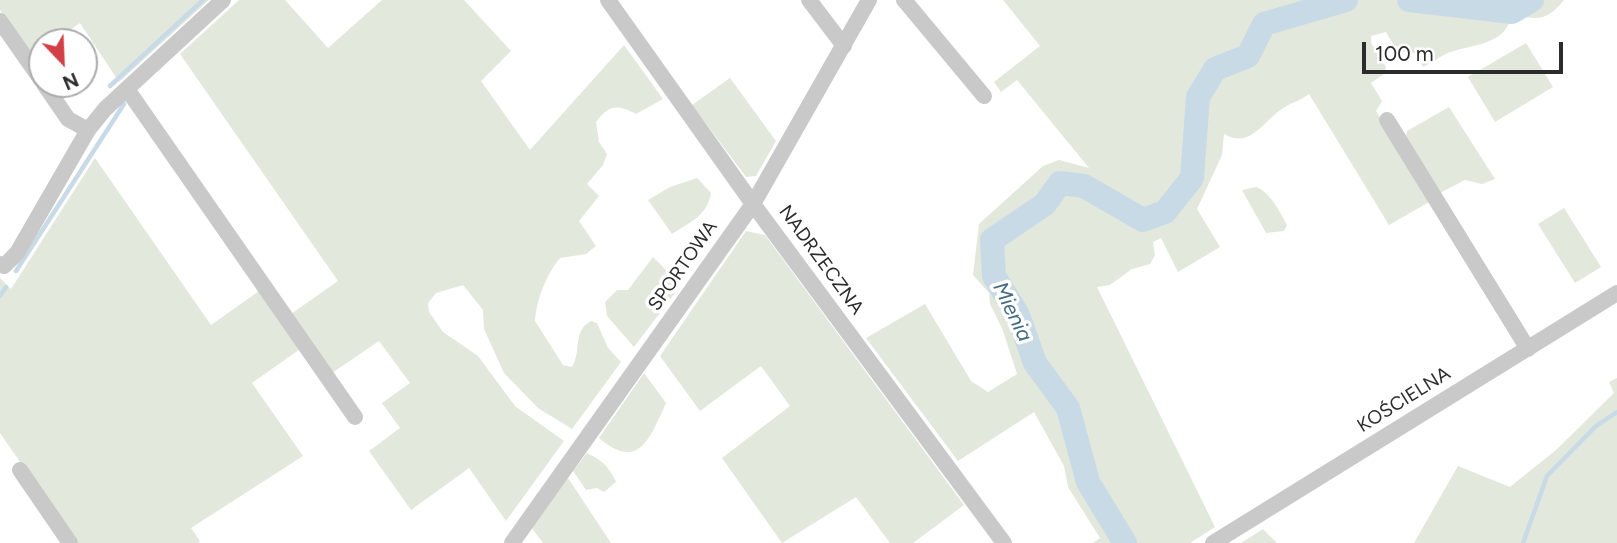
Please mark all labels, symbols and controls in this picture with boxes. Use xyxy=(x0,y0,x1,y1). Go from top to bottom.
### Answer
north arrow xyxy=(28,28,98,98)
scale bar xyxy=(1365,28,1566,72)
text: 100 m xyxy=(1375,41,1434,66)
text: N xyxy=(59,67,82,94)
street label: NADRZECZNA xyxy=(774,201,868,319)
street label: SPORTOWA xyxy=(644,217,722,315)
water label: Mienia xyxy=(987,278,1037,346)
street label: KOŚCIELNA xyxy=(1353,362,1455,438)

